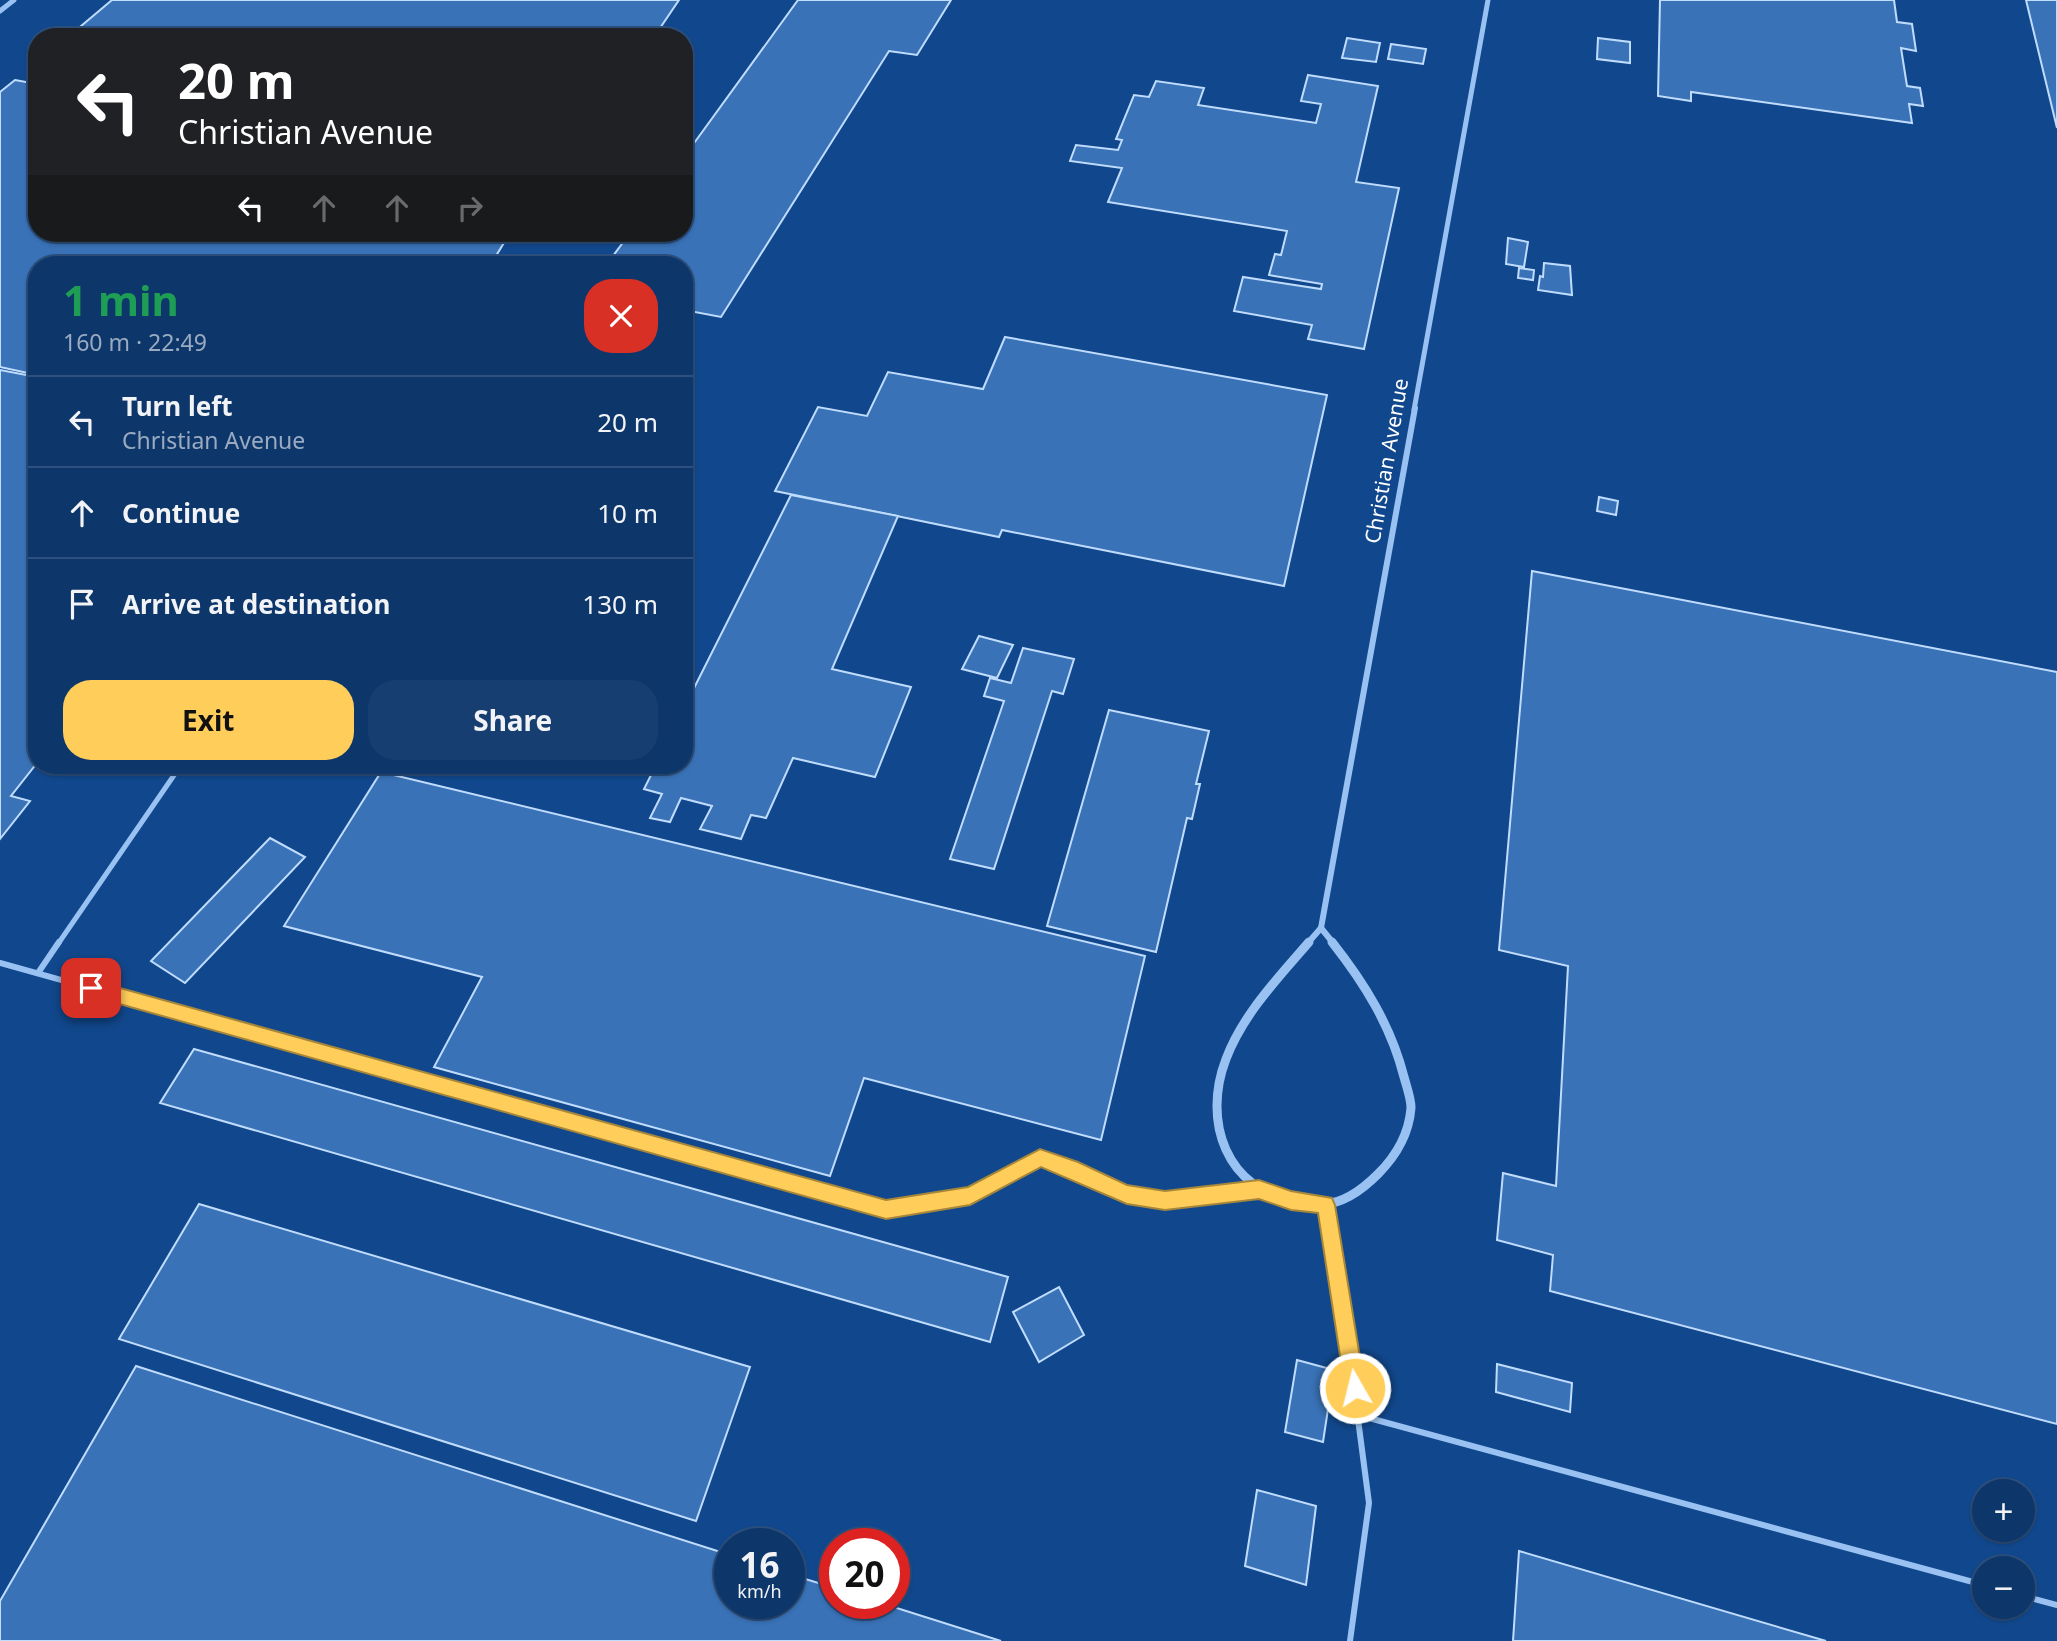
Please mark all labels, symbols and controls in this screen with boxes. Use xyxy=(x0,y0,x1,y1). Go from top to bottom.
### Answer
text: 20 m xyxy=(178,47,295,113)
icon: left xyxy=(63,56,154,147)
text: Christian Avenue xyxy=(178,110,433,153)
icon: left xyxy=(232,189,270,227)
icon: ahead xyxy=(305,189,343,227)
icon: ahead xyxy=(378,189,416,227)
icon: right xyxy=(451,189,489,227)
text: 1 min xyxy=(63,271,179,328)
button: close xyxy=(584,279,658,353)
text: 160 m · 22:49 xyxy=(63,326,207,358)
street label: Christian Avenue xyxy=(1358,376,1414,546)
text: Turn left xyxy=(122,388,233,424)
icon: left xyxy=(63,403,101,441)
text: 20 m xyxy=(597,404,658,440)
text: Christian Avenue xyxy=(122,424,305,456)
icon: ahead xyxy=(63,494,101,532)
text: Continue xyxy=(122,495,240,531)
text: 10 m xyxy=(597,495,658,531)
icon: arrive xyxy=(63,585,101,623)
text: Arrive at destination xyxy=(122,586,391,622)
text: 130 m xyxy=(582,586,658,622)
button: Exit xyxy=(63,680,354,760)
button: Share xyxy=(368,680,658,760)
pin xyxy=(61,958,121,1018)
icon: arrive xyxy=(72,969,110,1007)
position arrow xyxy=(1318,1351,1392,1425)
map controls xyxy=(1972,1479,2035,1619)
button: + xyxy=(1972,1479,2035,1542)
speed limit sign: 20 xyxy=(819,1528,910,1619)
text: 16 xyxy=(739,1541,780,1588)
button: − xyxy=(1972,1556,2035,1619)
text: km/h xyxy=(737,1579,782,1603)

